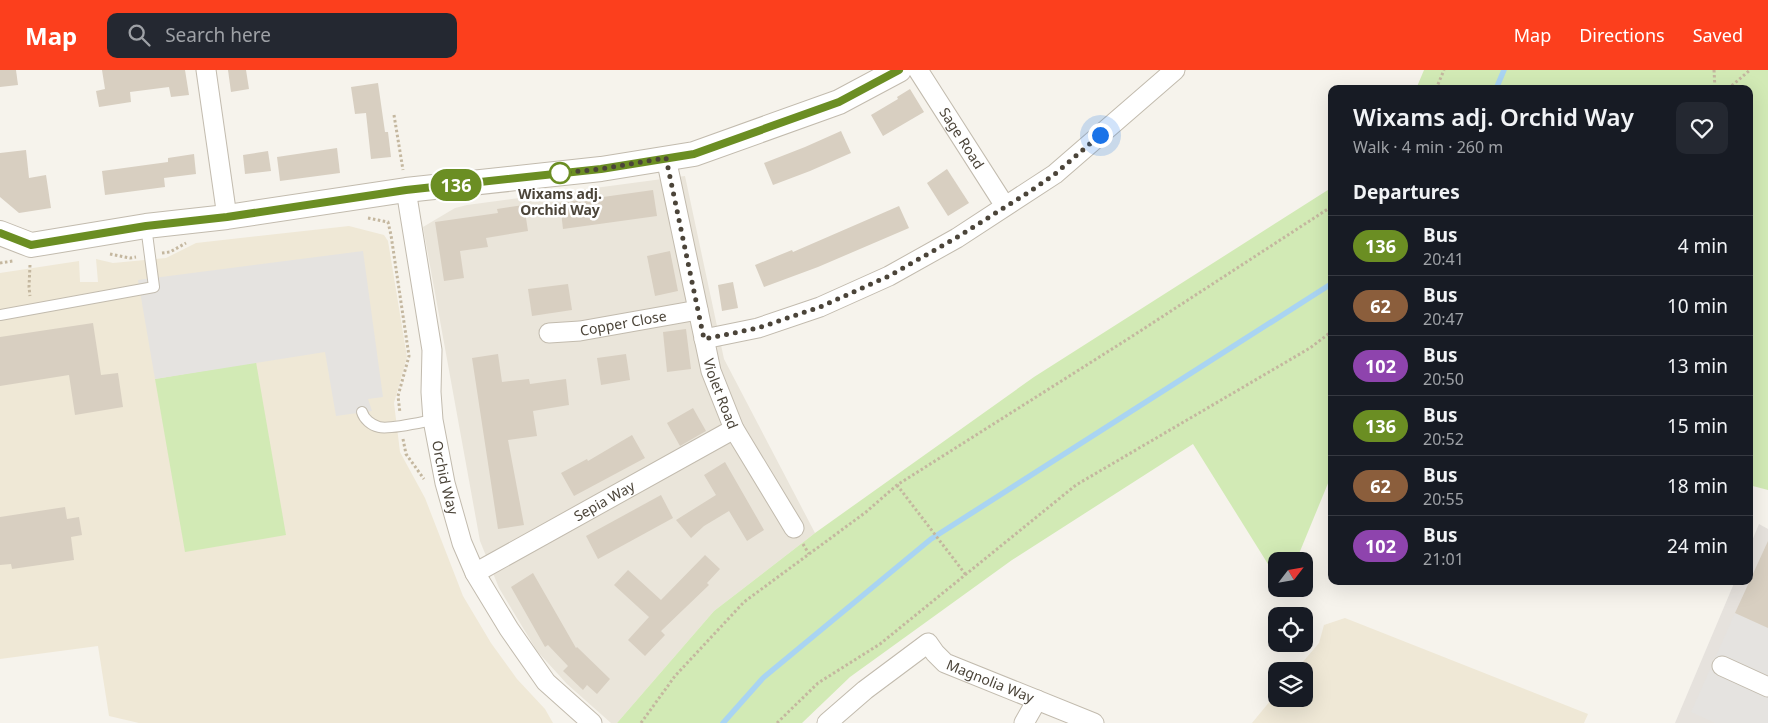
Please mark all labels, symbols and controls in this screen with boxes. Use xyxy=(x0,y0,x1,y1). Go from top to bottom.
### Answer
search box xyxy=(107,13,457,58)
text: Map xyxy=(25,19,77,52)
icon: search xyxy=(125,21,153,49)
text: Search here xyxy=(165,22,271,48)
text: Map xyxy=(1514,23,1551,47)
text: Directions xyxy=(1579,23,1665,47)
text: Saved xyxy=(1693,23,1743,47)
text: Wixams adj. Orchid Way xyxy=(1353,100,1634,133)
button: heart xyxy=(1676,102,1728,154)
street label: Sage Road xyxy=(935,104,989,172)
your location xyxy=(1088,123,1113,148)
text: Walk · 4 min · 260 m xyxy=(1353,136,1503,158)
marker: Wixams adj. Orchid Way xyxy=(549,162,571,184)
line badge: 136 xyxy=(427,169,485,201)
text: 136 xyxy=(441,173,471,197)
text: Departures xyxy=(1353,179,1460,205)
place label: Wixams adj. Orchid Way xyxy=(518,184,602,219)
text: Bus xyxy=(1423,222,1458,248)
text: 4 min xyxy=(1678,233,1728,259)
text: 136 xyxy=(1365,234,1396,258)
text: 20:41 xyxy=(1423,248,1464,270)
text: Bus xyxy=(1423,282,1458,308)
text: 10 min xyxy=(1667,293,1728,319)
text: 62 xyxy=(1370,294,1391,318)
street label: Copper Close xyxy=(578,306,668,340)
text: 20:47 xyxy=(1423,308,1464,330)
text: Bus xyxy=(1423,342,1458,368)
text: 13 min xyxy=(1667,353,1728,379)
text: 102 xyxy=(1365,354,1396,378)
street label: Violet Road xyxy=(700,356,743,432)
text: 20:50 xyxy=(1423,368,1464,390)
text: Bus xyxy=(1423,402,1458,428)
text: 15 min xyxy=(1667,413,1728,439)
text: 136 xyxy=(1365,414,1396,438)
text: 20:52 xyxy=(1423,428,1464,450)
street label: Orchid Way xyxy=(428,439,464,517)
text: Bus xyxy=(1423,462,1458,488)
text: 18 min xyxy=(1667,473,1728,499)
text: 62 xyxy=(1370,474,1391,498)
street label: Sepia Way xyxy=(570,476,639,525)
text: 20:55 xyxy=(1423,488,1464,510)
text: Bus xyxy=(1423,522,1458,548)
text: 24 min xyxy=(1667,533,1728,559)
text: 102 xyxy=(1365,534,1396,558)
text: 21:01 xyxy=(1423,548,1464,570)
north arrow xyxy=(1268,552,1312,598)
map controls xyxy=(1268,552,1313,707)
button: locate xyxy=(1268,607,1313,652)
street label: Magnolia Way xyxy=(944,655,1038,707)
button: layers xyxy=(1268,662,1313,707)

